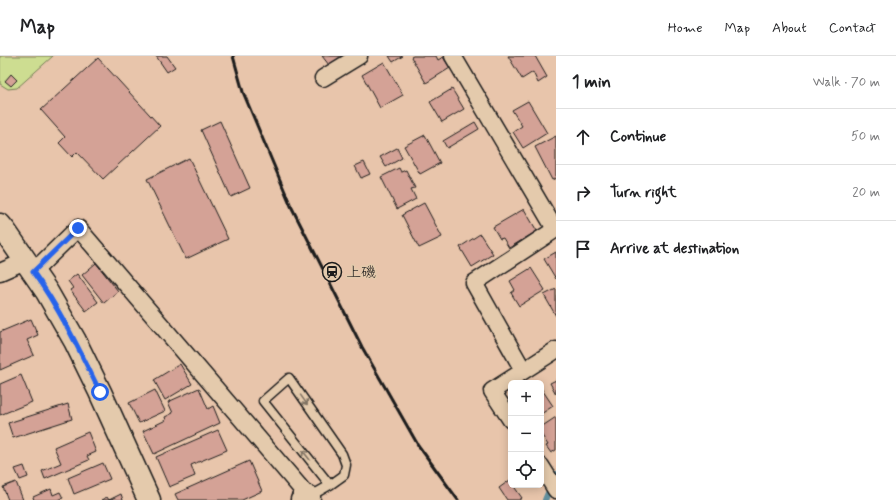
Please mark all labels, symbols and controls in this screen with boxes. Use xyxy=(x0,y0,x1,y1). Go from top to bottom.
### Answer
text: Map xyxy=(20,15,55,40)
text: Home xyxy=(668,19,702,37)
text: Map xyxy=(724,19,750,37)
text: About xyxy=(772,19,807,37)
text: Contact xyxy=(829,19,876,37)
text: 1 min xyxy=(572,71,611,93)
text: Walk · 70 m xyxy=(813,74,880,91)
icon: ahead xyxy=(572,126,594,148)
text: Continue xyxy=(610,127,666,147)
text: 50 m xyxy=(851,128,880,145)
icon: right xyxy=(572,182,594,204)
text: Turn right xyxy=(610,183,677,203)
text: 20 m xyxy=(852,184,880,201)
route end xyxy=(69,219,87,237)
icon: arrive xyxy=(572,238,594,260)
text: Arrive at destination xyxy=(610,239,739,259)
station icon: 上磯 xyxy=(321,261,343,283)
place label: 上磯 xyxy=(346,263,376,283)
map controls xyxy=(508,380,544,488)
button: + xyxy=(508,380,544,416)
route start xyxy=(91,383,109,401)
one-way arrow xyxy=(300,394,308,405)
button: − xyxy=(508,416,544,452)
one-way arrow xyxy=(301,449,310,460)
button: locate xyxy=(508,452,544,488)

